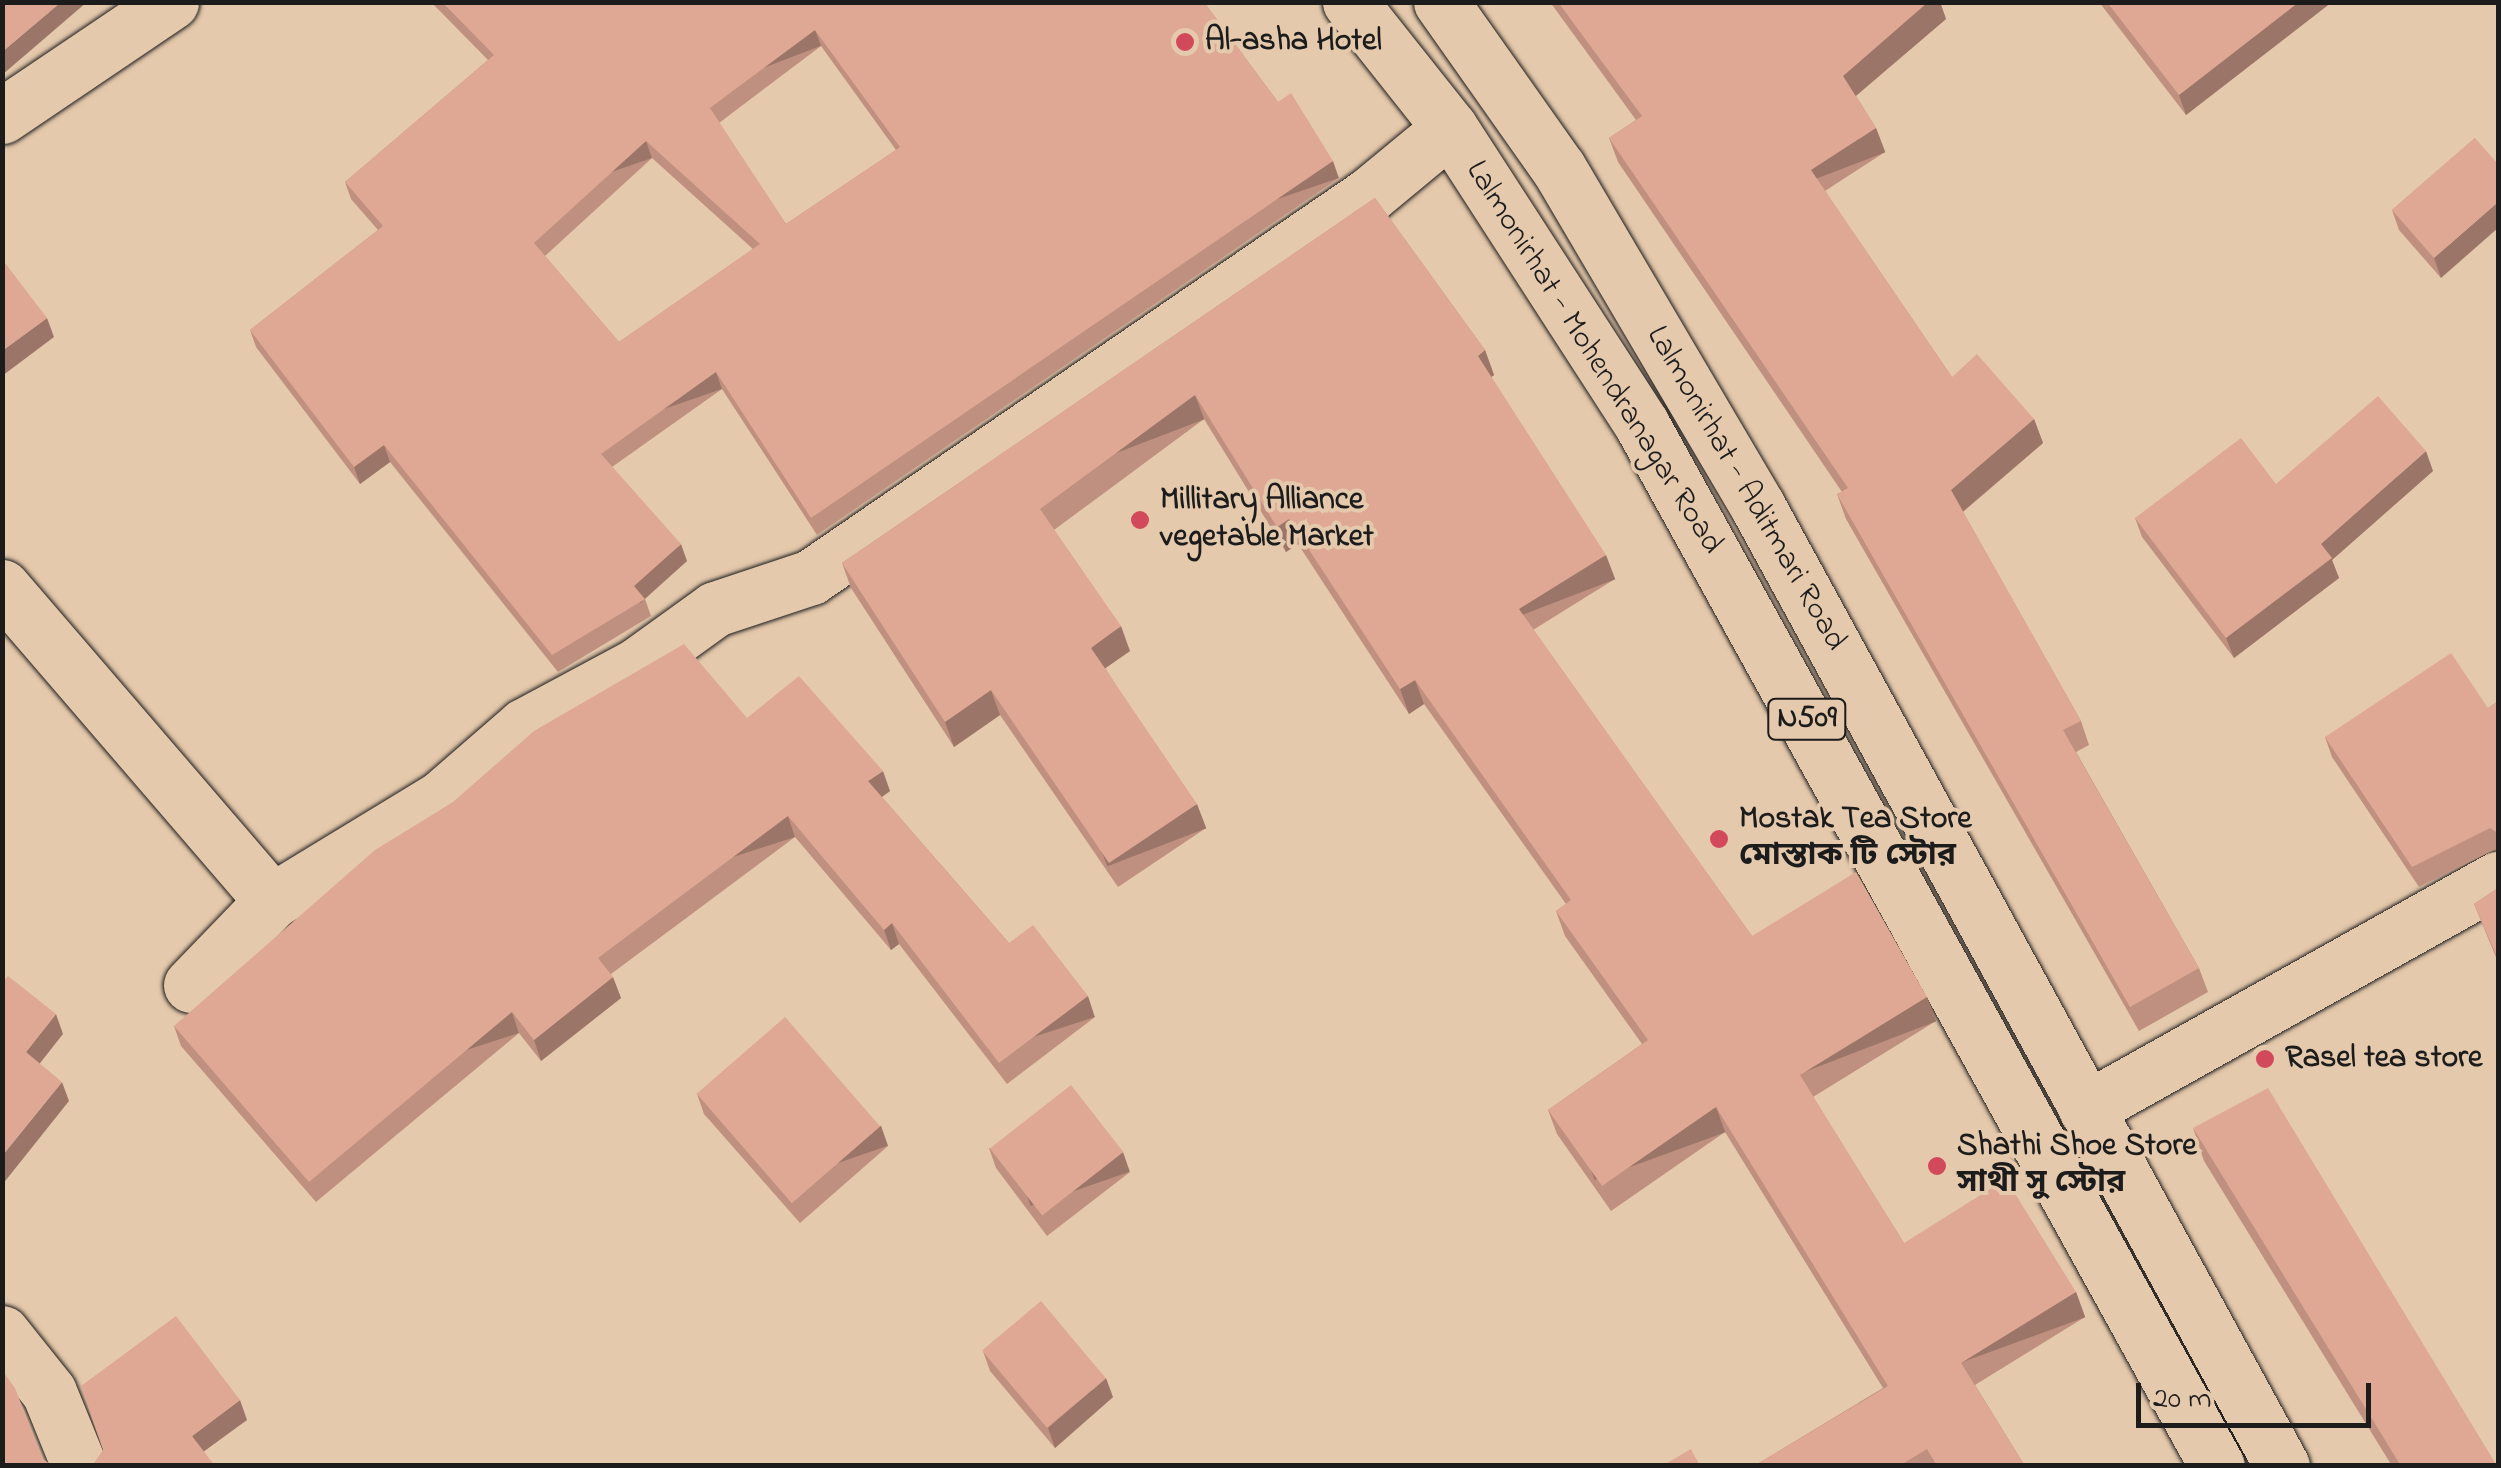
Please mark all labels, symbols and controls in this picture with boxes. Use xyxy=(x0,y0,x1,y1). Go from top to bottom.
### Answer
place label: Al-asha Hotel xyxy=(1205,23,1382,61)
marker: Al-asha Hotel xyxy=(1174,31,1196,53)
street label: Lalmonirhat - Mohendranagar Road xyxy=(1456,154,1730,562)
street label: Lalmonirhat - Aditmari Road xyxy=(1636,320,1854,658)
place label: Millitary Alliance vegetable Market xyxy=(1160,483,1374,558)
marker: Millitary Alliance vegetable Market xyxy=(1129,509,1151,531)
road number: N509 xyxy=(1767,694,1847,744)
place label: Mostak Tea Store মোস্তাক টি স্টোর xyxy=(1739,802,1972,877)
marker: Mostak Tea Store মোস্তাক টি স্টোর xyxy=(1708,828,1730,850)
place label: Rasel tea store xyxy=(2285,1040,2482,1078)
marker: Rasel tea store xyxy=(2254,1048,2276,1070)
place label: Shathi Shoe Store সাথী সু স্টোর xyxy=(1957,1129,2197,1204)
marker: Shathi Shoe Store সাথী সু স্টোর xyxy=(1926,1155,1948,1177)
scale bar xyxy=(2141,1363,2376,1425)
text: 20 m xyxy=(2153,1378,2212,1422)

